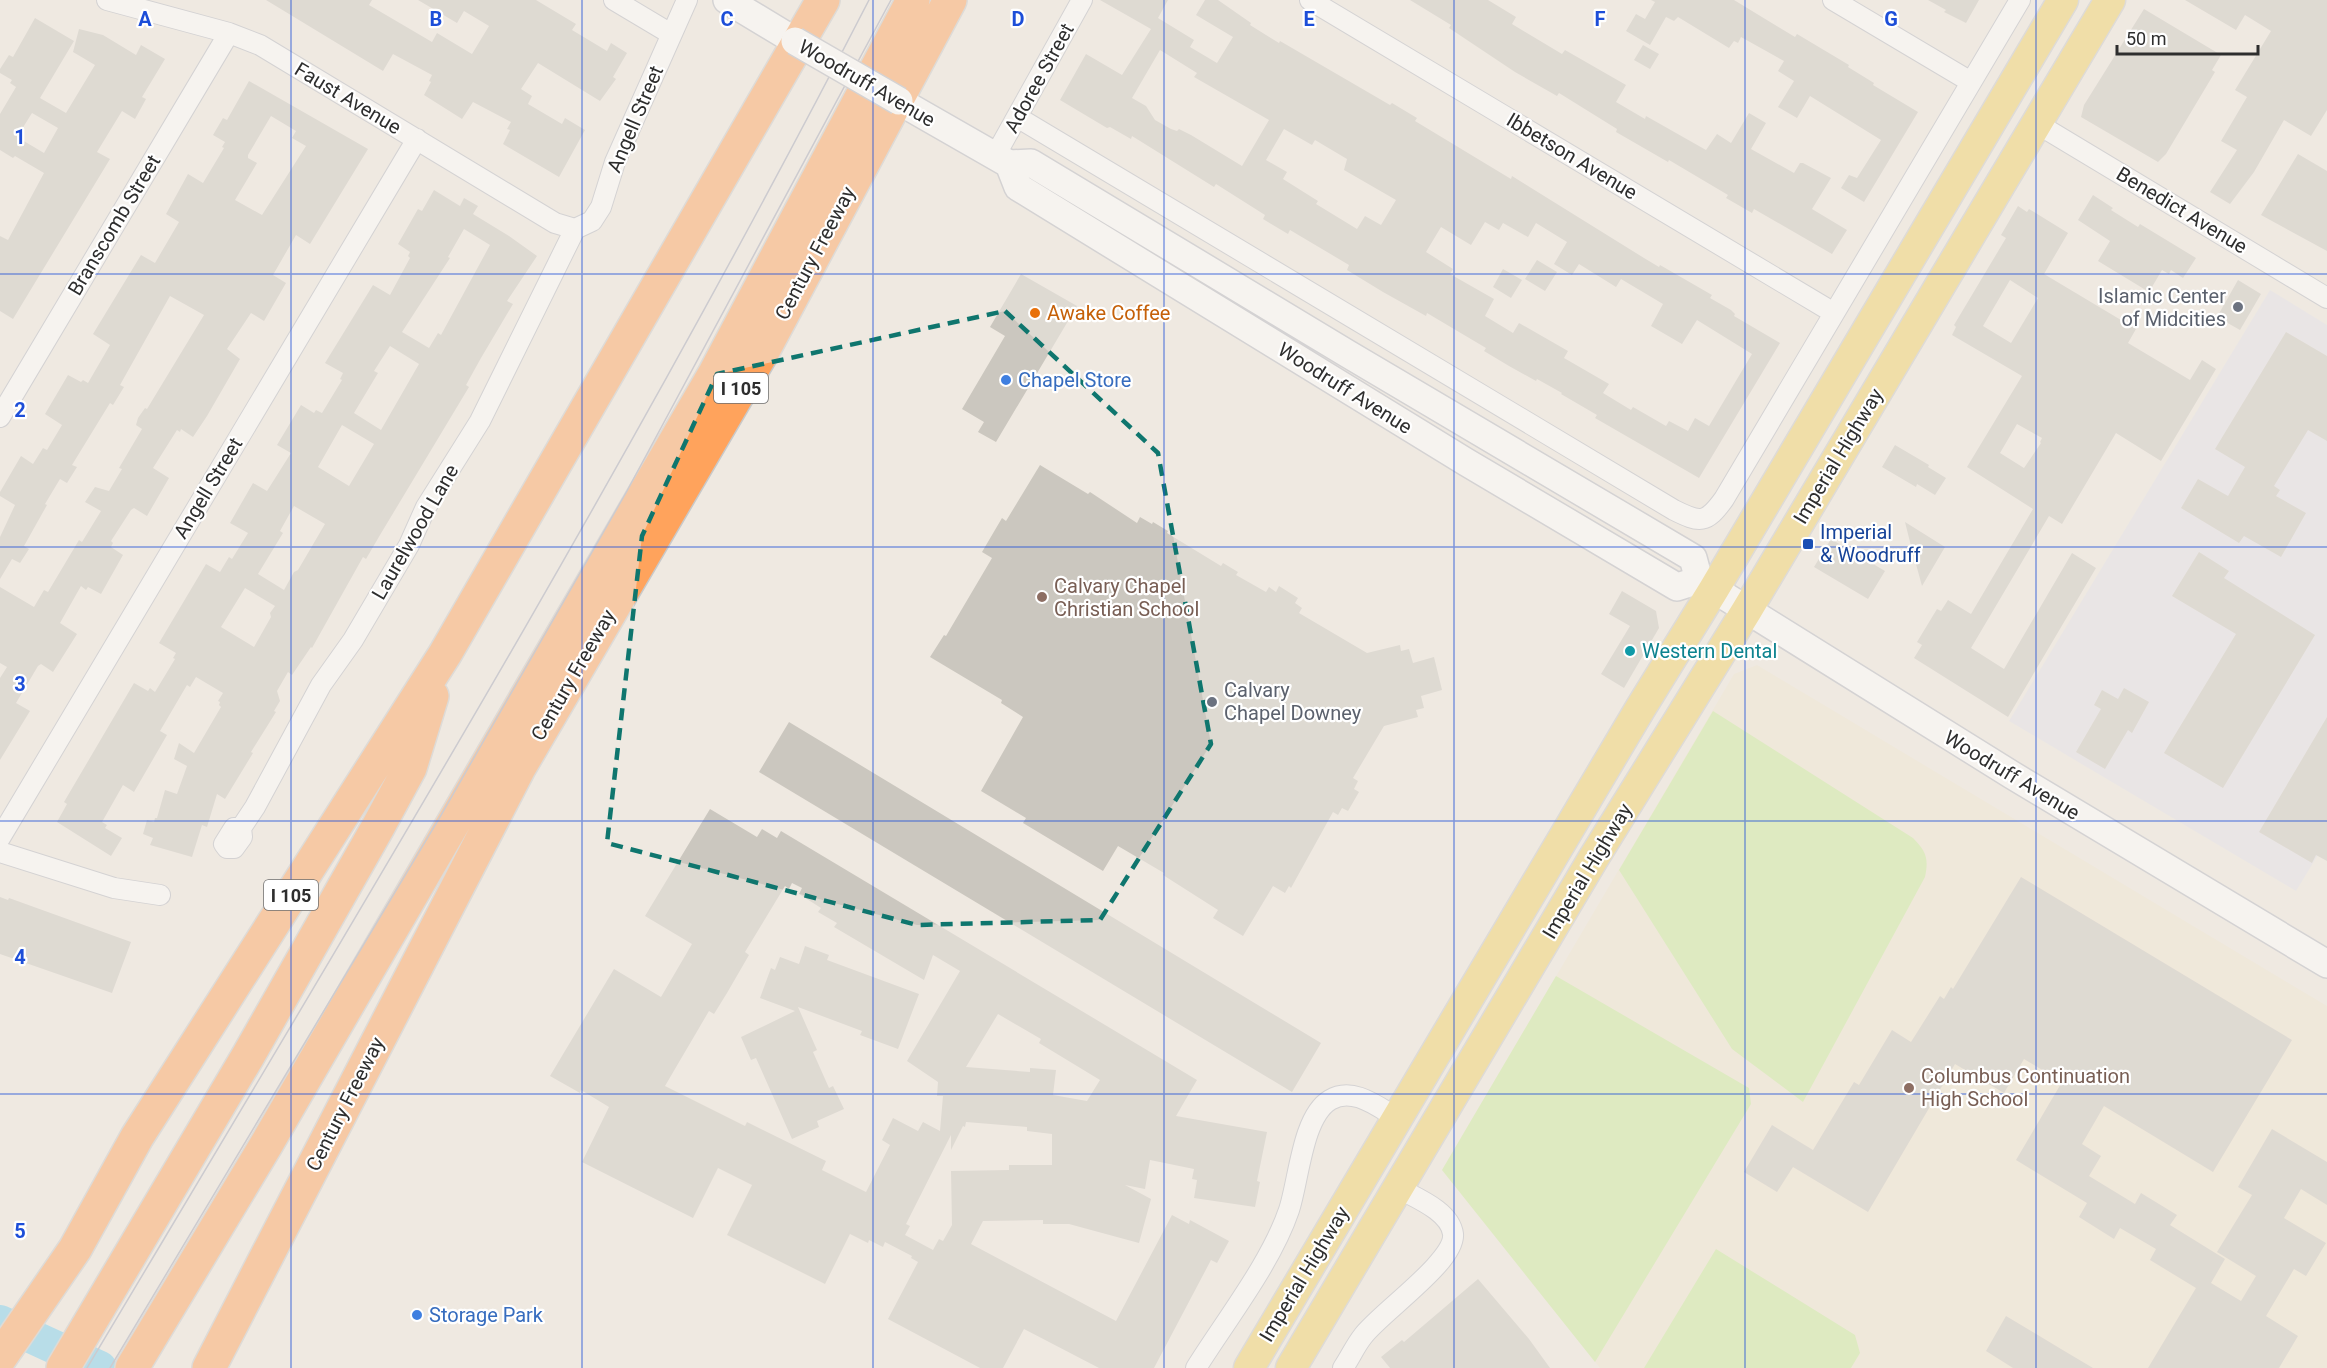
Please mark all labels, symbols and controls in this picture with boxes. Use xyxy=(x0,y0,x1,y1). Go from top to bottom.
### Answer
text: A xyxy=(138,7,152,31)
text: B xyxy=(430,7,442,31)
text: C xyxy=(720,7,734,31)
text: D xyxy=(1012,7,1025,31)
text: E xyxy=(1303,7,1315,31)
text: F xyxy=(1595,7,1606,31)
text: G xyxy=(1884,7,1898,31)
scale bar xyxy=(2117,18,2258,56)
street label: Adoree Street xyxy=(999,19,1079,137)
text: 50 m xyxy=(2126,28,2166,49)
street label: Woodruff Avenue xyxy=(794,34,940,132)
street label: Faust Avenue xyxy=(290,57,406,139)
street label: Angell Street xyxy=(602,62,668,176)
street label: Ibbetson Avenue xyxy=(1502,108,1642,204)
text: 1 xyxy=(14,125,26,149)
street label: Branscomb Street xyxy=(63,150,165,300)
street label: Benedict Avenue xyxy=(2112,162,2252,258)
street label: Century Freeway xyxy=(770,182,860,324)
place label: Islamic Center of Midcities xyxy=(2098,284,2226,331)
marker: Islamic Center of Midcities xyxy=(2231,300,2245,314)
place label: Awake Coffee xyxy=(1047,301,1170,325)
marker: Awake Coffee xyxy=(1028,306,1042,320)
street label: Woodruff Avenue xyxy=(1274,337,1416,439)
place label: Chapel Store xyxy=(1018,368,1131,392)
road number: I 105 xyxy=(714,373,768,403)
marker: Chapel Store xyxy=(999,373,1013,387)
street label: Imperial Highway xyxy=(1788,383,1888,528)
text: 2 xyxy=(14,398,26,422)
street label: Angell Street xyxy=(169,433,247,543)
street label: Laurelwood Lane xyxy=(367,460,463,604)
place label: Imperial & Woodruff xyxy=(1820,520,1921,567)
marker: Imperial & Woodruff xyxy=(1801,537,1815,551)
place label: Calvary Chapel Christian School xyxy=(1054,574,1199,621)
marker: Calvary Chapel Christian School xyxy=(1035,590,1049,604)
street label: Century Freeway xyxy=(526,605,621,745)
place label: Western Dental xyxy=(1642,639,1777,663)
marker: Western Dental xyxy=(1623,644,1637,658)
text: 3 xyxy=(14,672,26,696)
place label: Calvary Chapel Downey xyxy=(1224,678,1362,725)
marker: Calvary Chapel Downey xyxy=(1205,695,1219,709)
street label: Woodruff Avenue xyxy=(1940,725,2084,825)
street label: Imperial Highway xyxy=(1537,798,1637,943)
road number: I 105 xyxy=(264,880,318,910)
text: 4 xyxy=(14,945,26,969)
street label: Century Freeway xyxy=(301,1032,389,1175)
place label: Columbus Continuation High School xyxy=(1921,1064,2130,1111)
marker: Columbus Continuation High School xyxy=(1902,1081,1916,1095)
street label: Imperial Highway xyxy=(1254,1201,1354,1346)
text: 5 xyxy=(14,1219,26,1243)
place label: Storage Park xyxy=(429,1303,544,1327)
marker: Storage Park xyxy=(410,1308,424,1322)

